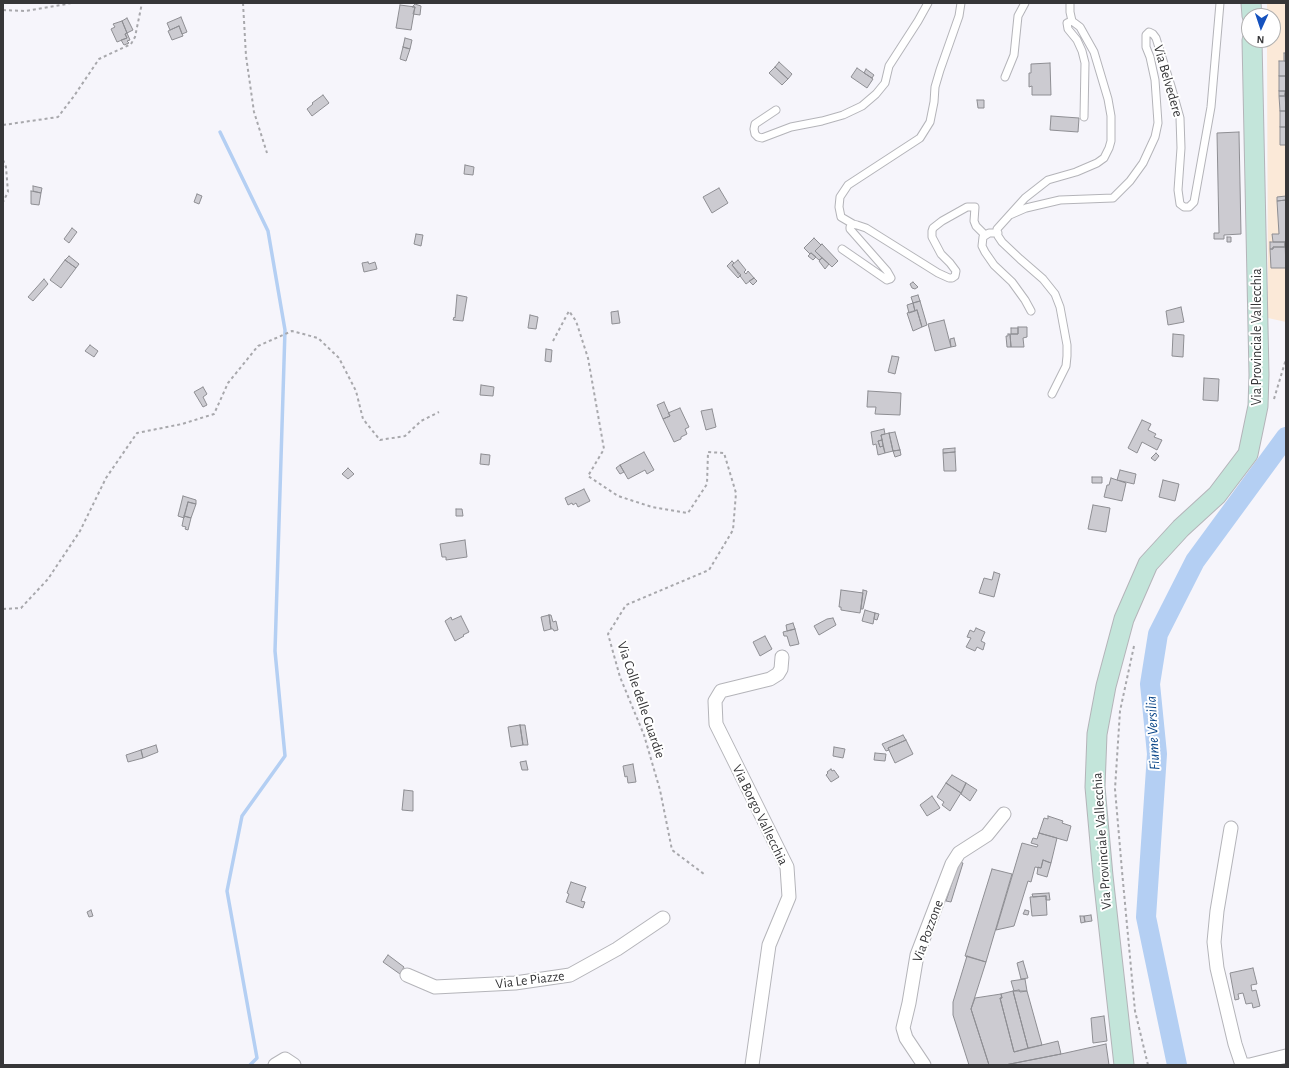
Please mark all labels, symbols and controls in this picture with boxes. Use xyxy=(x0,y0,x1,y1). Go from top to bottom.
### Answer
north arrow xyxy=(1241,8,1281,48)
text: N xyxy=(1256,34,1265,45)
street label: Via Belvedere xyxy=(1150,43,1186,119)
street label: Via Provinciale Vallecchia xyxy=(1249,268,1265,406)
street label: Via Colle delle Guardie xyxy=(613,639,669,761)
water label: Fiume Versilia xyxy=(1142,695,1164,771)
street label: Via Borgo Vallecchia xyxy=(728,762,792,868)
street label: Via Provinciale Vallecchia xyxy=(1089,772,1115,910)
street label: Via Pozzone xyxy=(909,898,947,964)
street label: Via Le Piazze xyxy=(495,967,565,993)

